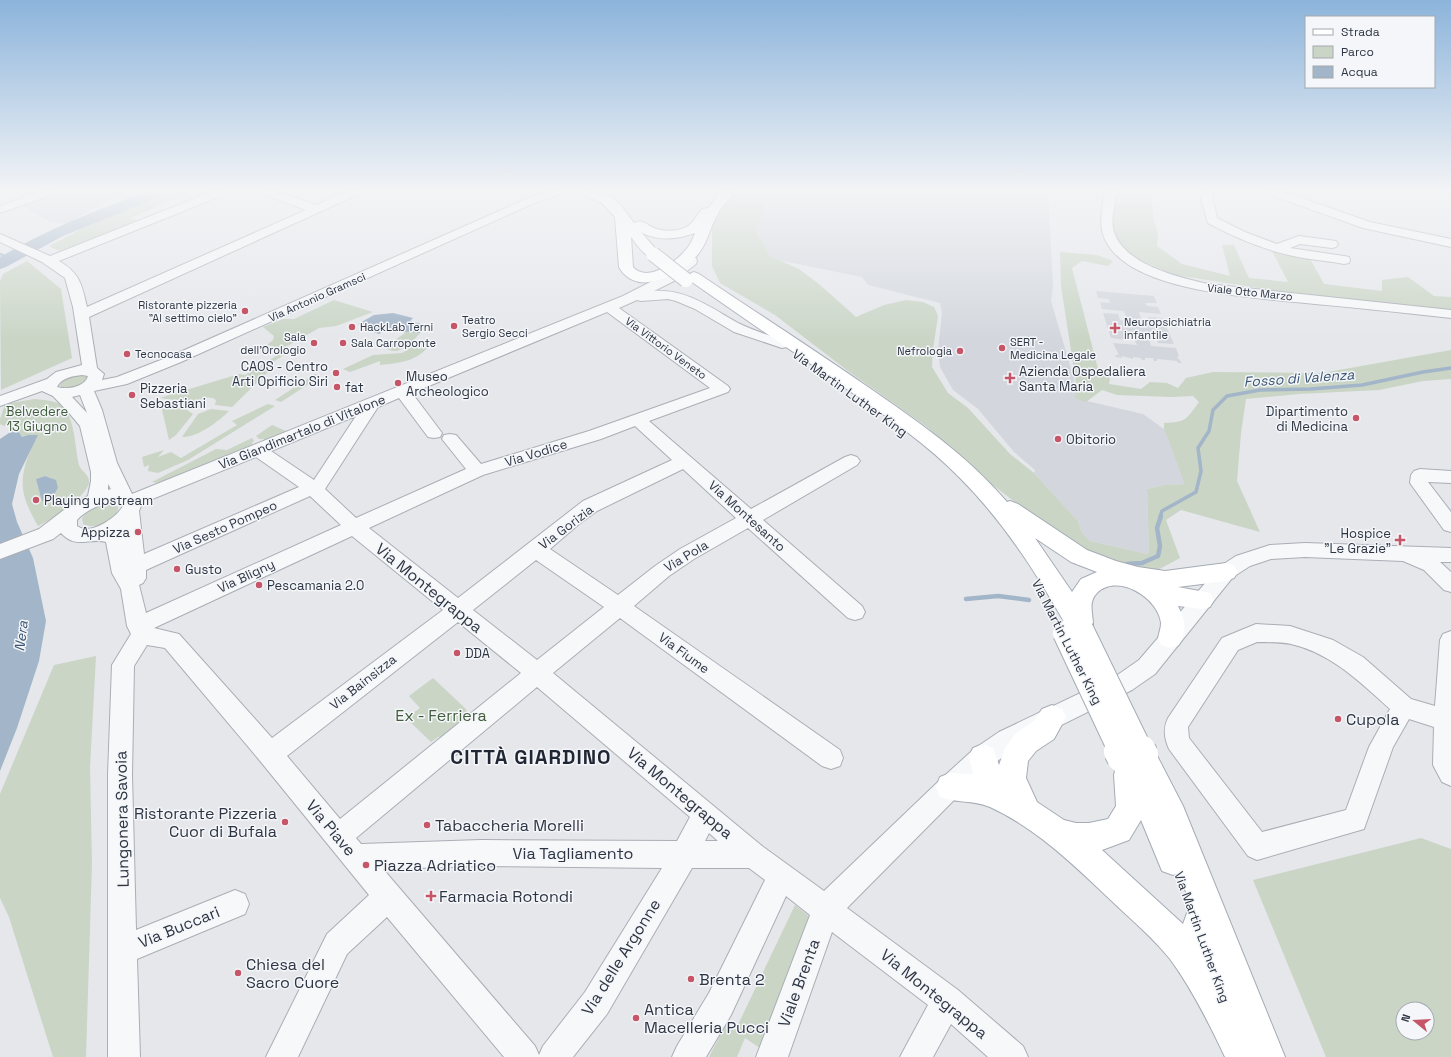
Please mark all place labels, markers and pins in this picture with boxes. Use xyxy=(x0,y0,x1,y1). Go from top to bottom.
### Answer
place label: Ristorante pizzeria "Al settimo cielo" xyxy=(138,298,238,325)
marker: Ristorante pizzeria "Al settimo cielo" xyxy=(240,306,250,316)
place label: Teatro Sergio Secci xyxy=(462,313,528,340)
place label: Neuropsichiatria infantile xyxy=(1124,315,1212,342)
place label: HackLab Terni xyxy=(360,320,434,334)
marker: Teatro Sergio Secci xyxy=(449,321,459,331)
marker: HackLab Terni xyxy=(347,322,357,332)
marker: Neuropsichiatria infantile xyxy=(1109,322,1121,334)
place label: Sala dell'Orologio xyxy=(240,330,307,357)
place label: SERT - Medicina Legale xyxy=(1010,335,1096,362)
place label: Sala Carroponte xyxy=(351,336,436,350)
marker: Sala dell'Orologio xyxy=(309,338,319,348)
marker: Sala Carroponte xyxy=(338,338,348,348)
marker: SERT - Medicina Legale xyxy=(997,343,1007,353)
place label: Nefrologia xyxy=(897,344,953,358)
marker: Nefrologia xyxy=(955,346,965,356)
place label: Tecnocasa xyxy=(135,347,193,361)
marker: Tecnocasa xyxy=(122,349,132,359)
place label: CAOS - Centro Arti Opificio Siri xyxy=(232,358,328,390)
place label: Azienda Ospedaliera Santa Maria xyxy=(1019,363,1146,395)
marker: CAOS - Centro Arti Opificio Siri xyxy=(331,368,341,378)
place label: Museo Archeologico xyxy=(406,368,489,400)
marker: Azienda Ospedaliera Santa Maria xyxy=(1004,372,1016,384)
marker: Museo Archeologico xyxy=(393,378,403,388)
place label: fat xyxy=(345,379,364,396)
place label: Pizzeria Sebastiani xyxy=(140,380,206,412)
marker: fat xyxy=(332,382,342,392)
marker: Pizzeria Sebastiani xyxy=(127,390,137,400)
place label: Dipartimento di Medicina xyxy=(1266,403,1349,435)
marker: Dipartimento di Medicina xyxy=(1351,413,1361,423)
place label: Obitorio xyxy=(1066,431,1116,448)
marker: Obitorio xyxy=(1053,434,1063,444)
place label: Playing upstream xyxy=(44,492,153,509)
marker: Playing upstream xyxy=(31,495,41,505)
place label: Appizza xyxy=(81,524,131,541)
place label: Hospice "Le Grazie" xyxy=(1324,525,1391,557)
marker: Appizza xyxy=(133,527,143,537)
marker: Hospice "Le Grazie" xyxy=(1394,534,1406,546)
place label: Gusto xyxy=(185,561,222,578)
marker: Gusto xyxy=(172,564,182,574)
place label: Pescamania 2.0 xyxy=(267,577,364,594)
marker: Pescamania 2.0 xyxy=(254,580,264,590)
place label: DDA xyxy=(465,645,490,662)
marker: DDA xyxy=(452,648,462,658)
place label: Cupola xyxy=(1346,709,1399,730)
marker: Cupola xyxy=(1333,714,1343,724)
place label: Ristorante Pizzeria Cuor di Bufala xyxy=(134,803,277,842)
place label: Tabaccheria Morelli xyxy=(435,815,584,836)
marker: Ristorante Pizzeria Cuor di Bufala xyxy=(280,817,290,827)
marker: Tabaccheria Morelli xyxy=(422,820,432,830)
place label: Piazza Adriatico xyxy=(374,855,496,876)
marker: Piazza Adriatico xyxy=(361,860,371,870)
place label: Farmacia Rotondi xyxy=(439,886,573,907)
marker: Farmacia Rotondi xyxy=(426,891,436,901)
place label: Chiesa del Sacro Cuore xyxy=(246,954,339,993)
marker: Chiesa del Sacro Cuore xyxy=(233,968,243,978)
place label: Brenta 2 xyxy=(699,969,765,990)
marker: Brenta 2 xyxy=(686,974,696,984)
place label: Antica Macelleria Pucci xyxy=(644,999,769,1038)
marker: Antica Macelleria Pucci xyxy=(631,1013,641,1023)

